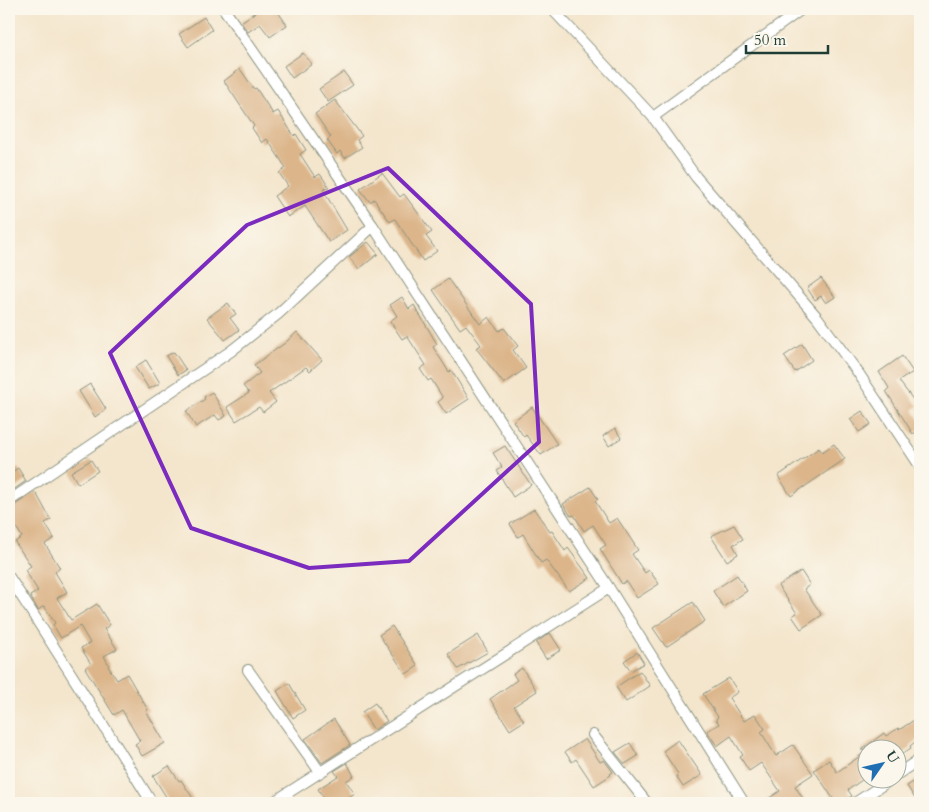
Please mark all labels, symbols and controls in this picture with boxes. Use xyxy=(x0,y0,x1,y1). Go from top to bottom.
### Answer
scale bar xyxy=(746,22,829,54)
text: 50 m xyxy=(754,30,786,50)
north arrow xyxy=(856,740,906,790)
text: U xyxy=(881,747,904,768)

